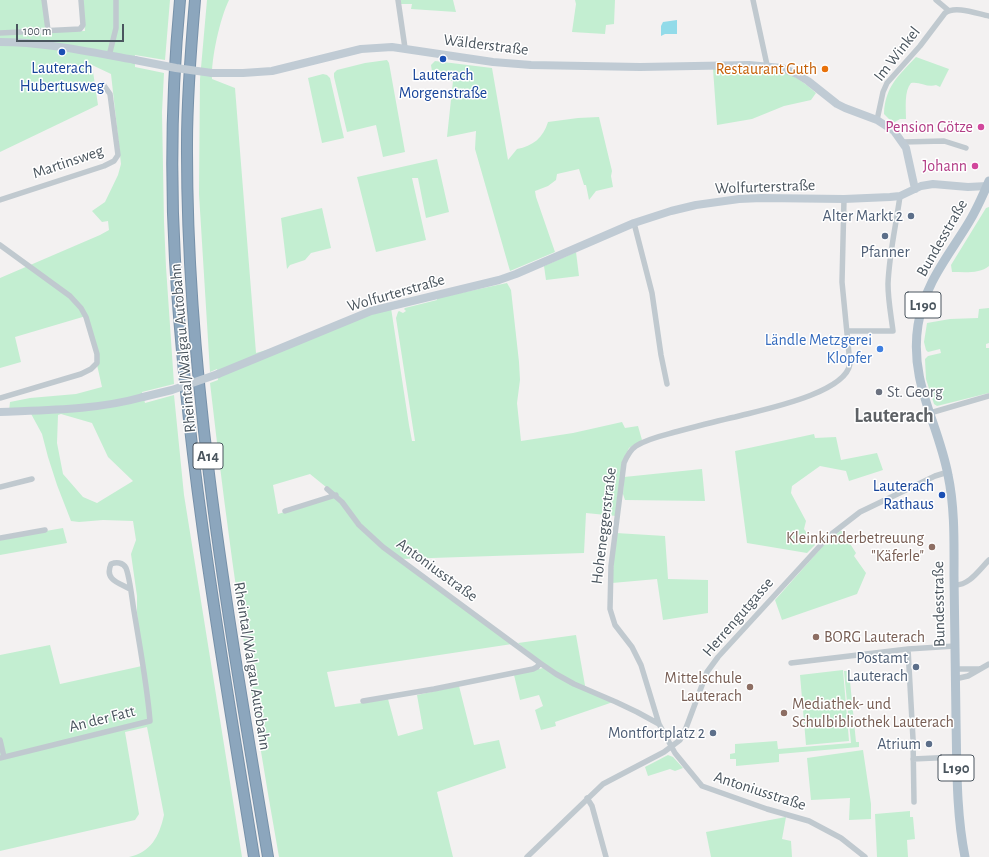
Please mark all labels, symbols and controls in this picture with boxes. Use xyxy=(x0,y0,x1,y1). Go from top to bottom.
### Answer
scale bar xyxy=(18,16,126,42)
street label: Im Winkel xyxy=(870,23,924,85)
text: 100 m xyxy=(23,25,51,37)
street label: Wälderstraße xyxy=(443,30,529,60)
marker: Lauterach Hubertusweg xyxy=(57,47,67,57)
marker: Lauterach Morgenstraße xyxy=(438,54,448,64)
place label: Lauterach Hubertusweg xyxy=(20,58,104,96)
place label: Restaurant Guth xyxy=(716,59,817,79)
marker: Restaurant Guth xyxy=(820,64,830,74)
place label: Lauterach Morgenstraße xyxy=(399,65,487,103)
place label: Pension Götze xyxy=(885,117,973,137)
marker: Pension Götze xyxy=(976,122,986,132)
street label: Martinsweg xyxy=(30,141,106,183)
place label: Johann xyxy=(923,156,967,176)
marker: Johann xyxy=(970,161,980,171)
street label: Wolfurterstraße xyxy=(714,176,816,198)
street label: Bundesstraße xyxy=(912,196,972,280)
place label: Alter Markt 2 xyxy=(823,206,903,226)
marker: Alter Markt 2 xyxy=(906,211,916,221)
marker: Pfanner xyxy=(880,231,890,241)
place label: Pfanner xyxy=(860,242,910,262)
street label: Rheintal/Walgau Autobahn xyxy=(166,262,200,434)
street label: Wolfurterstraße xyxy=(345,270,447,316)
road number: L190 xyxy=(905,292,941,318)
place label: Ländle Metzgerei Klopfer xyxy=(765,330,872,368)
marker: Ländle Metzgerei Klopfer xyxy=(875,344,885,354)
place label: St. Georg xyxy=(887,382,943,402)
marker: St. Georg xyxy=(874,387,884,397)
district label: Lauterach xyxy=(854,404,934,428)
road number: A14 xyxy=(193,443,223,469)
street label: Hoheneggerstraße xyxy=(587,467,621,585)
place label: Lauterach Rathaus xyxy=(873,476,934,514)
marker: Lauterach Rathaus xyxy=(937,490,947,500)
place label: Kleinkinderbetreuung "Käferle" xyxy=(786,528,924,566)
street label: Antoniusstraße xyxy=(393,534,481,606)
marker: Kleinkinderbetreuung "Käferle" xyxy=(927,542,937,552)
street label: Bundesstraße xyxy=(929,561,949,647)
street label: Herrengutgasse xyxy=(698,573,778,661)
street label: Rheintal/Walgau Autobahn xyxy=(229,581,275,751)
place label: BORG Lauterach xyxy=(824,627,925,647)
marker: BORG Lauterach xyxy=(811,632,821,642)
place label: Postamt Lauterach xyxy=(847,648,908,686)
marker: Postamt Lauterach xyxy=(911,662,921,672)
place label: Mittelschule Lauterach xyxy=(664,668,742,706)
marker: Mittelschule Lauterach xyxy=(745,682,755,692)
place label: Mediathek- und Schulbibliothek Lauterach xyxy=(792,694,954,732)
street label: An der Fatt xyxy=(67,702,137,736)
marker: Mediathek- und Schulbibliothek Lauterach xyxy=(779,708,789,718)
place label: Montfortplatz 2 xyxy=(608,723,705,743)
marker: Montfortplatz 2 xyxy=(708,728,718,738)
place label: Atrium xyxy=(877,734,921,754)
marker: Atrium xyxy=(924,739,934,749)
road number: L190 xyxy=(938,755,974,781)
street label: Antoniusstraße xyxy=(711,767,809,815)

